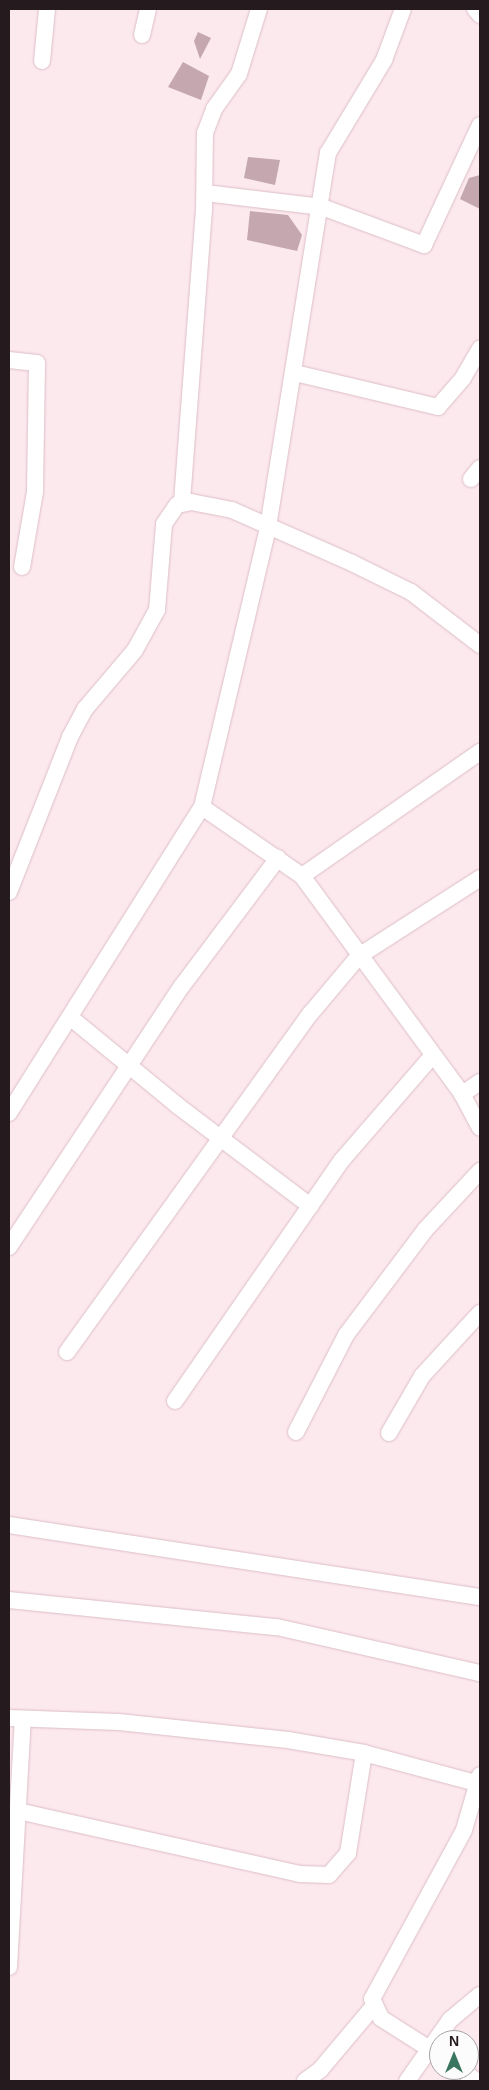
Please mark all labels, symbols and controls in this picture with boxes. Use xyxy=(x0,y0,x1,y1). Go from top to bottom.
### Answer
north arrow xyxy=(429,2030,479,2080)
text: N xyxy=(449,2033,459,2049)

